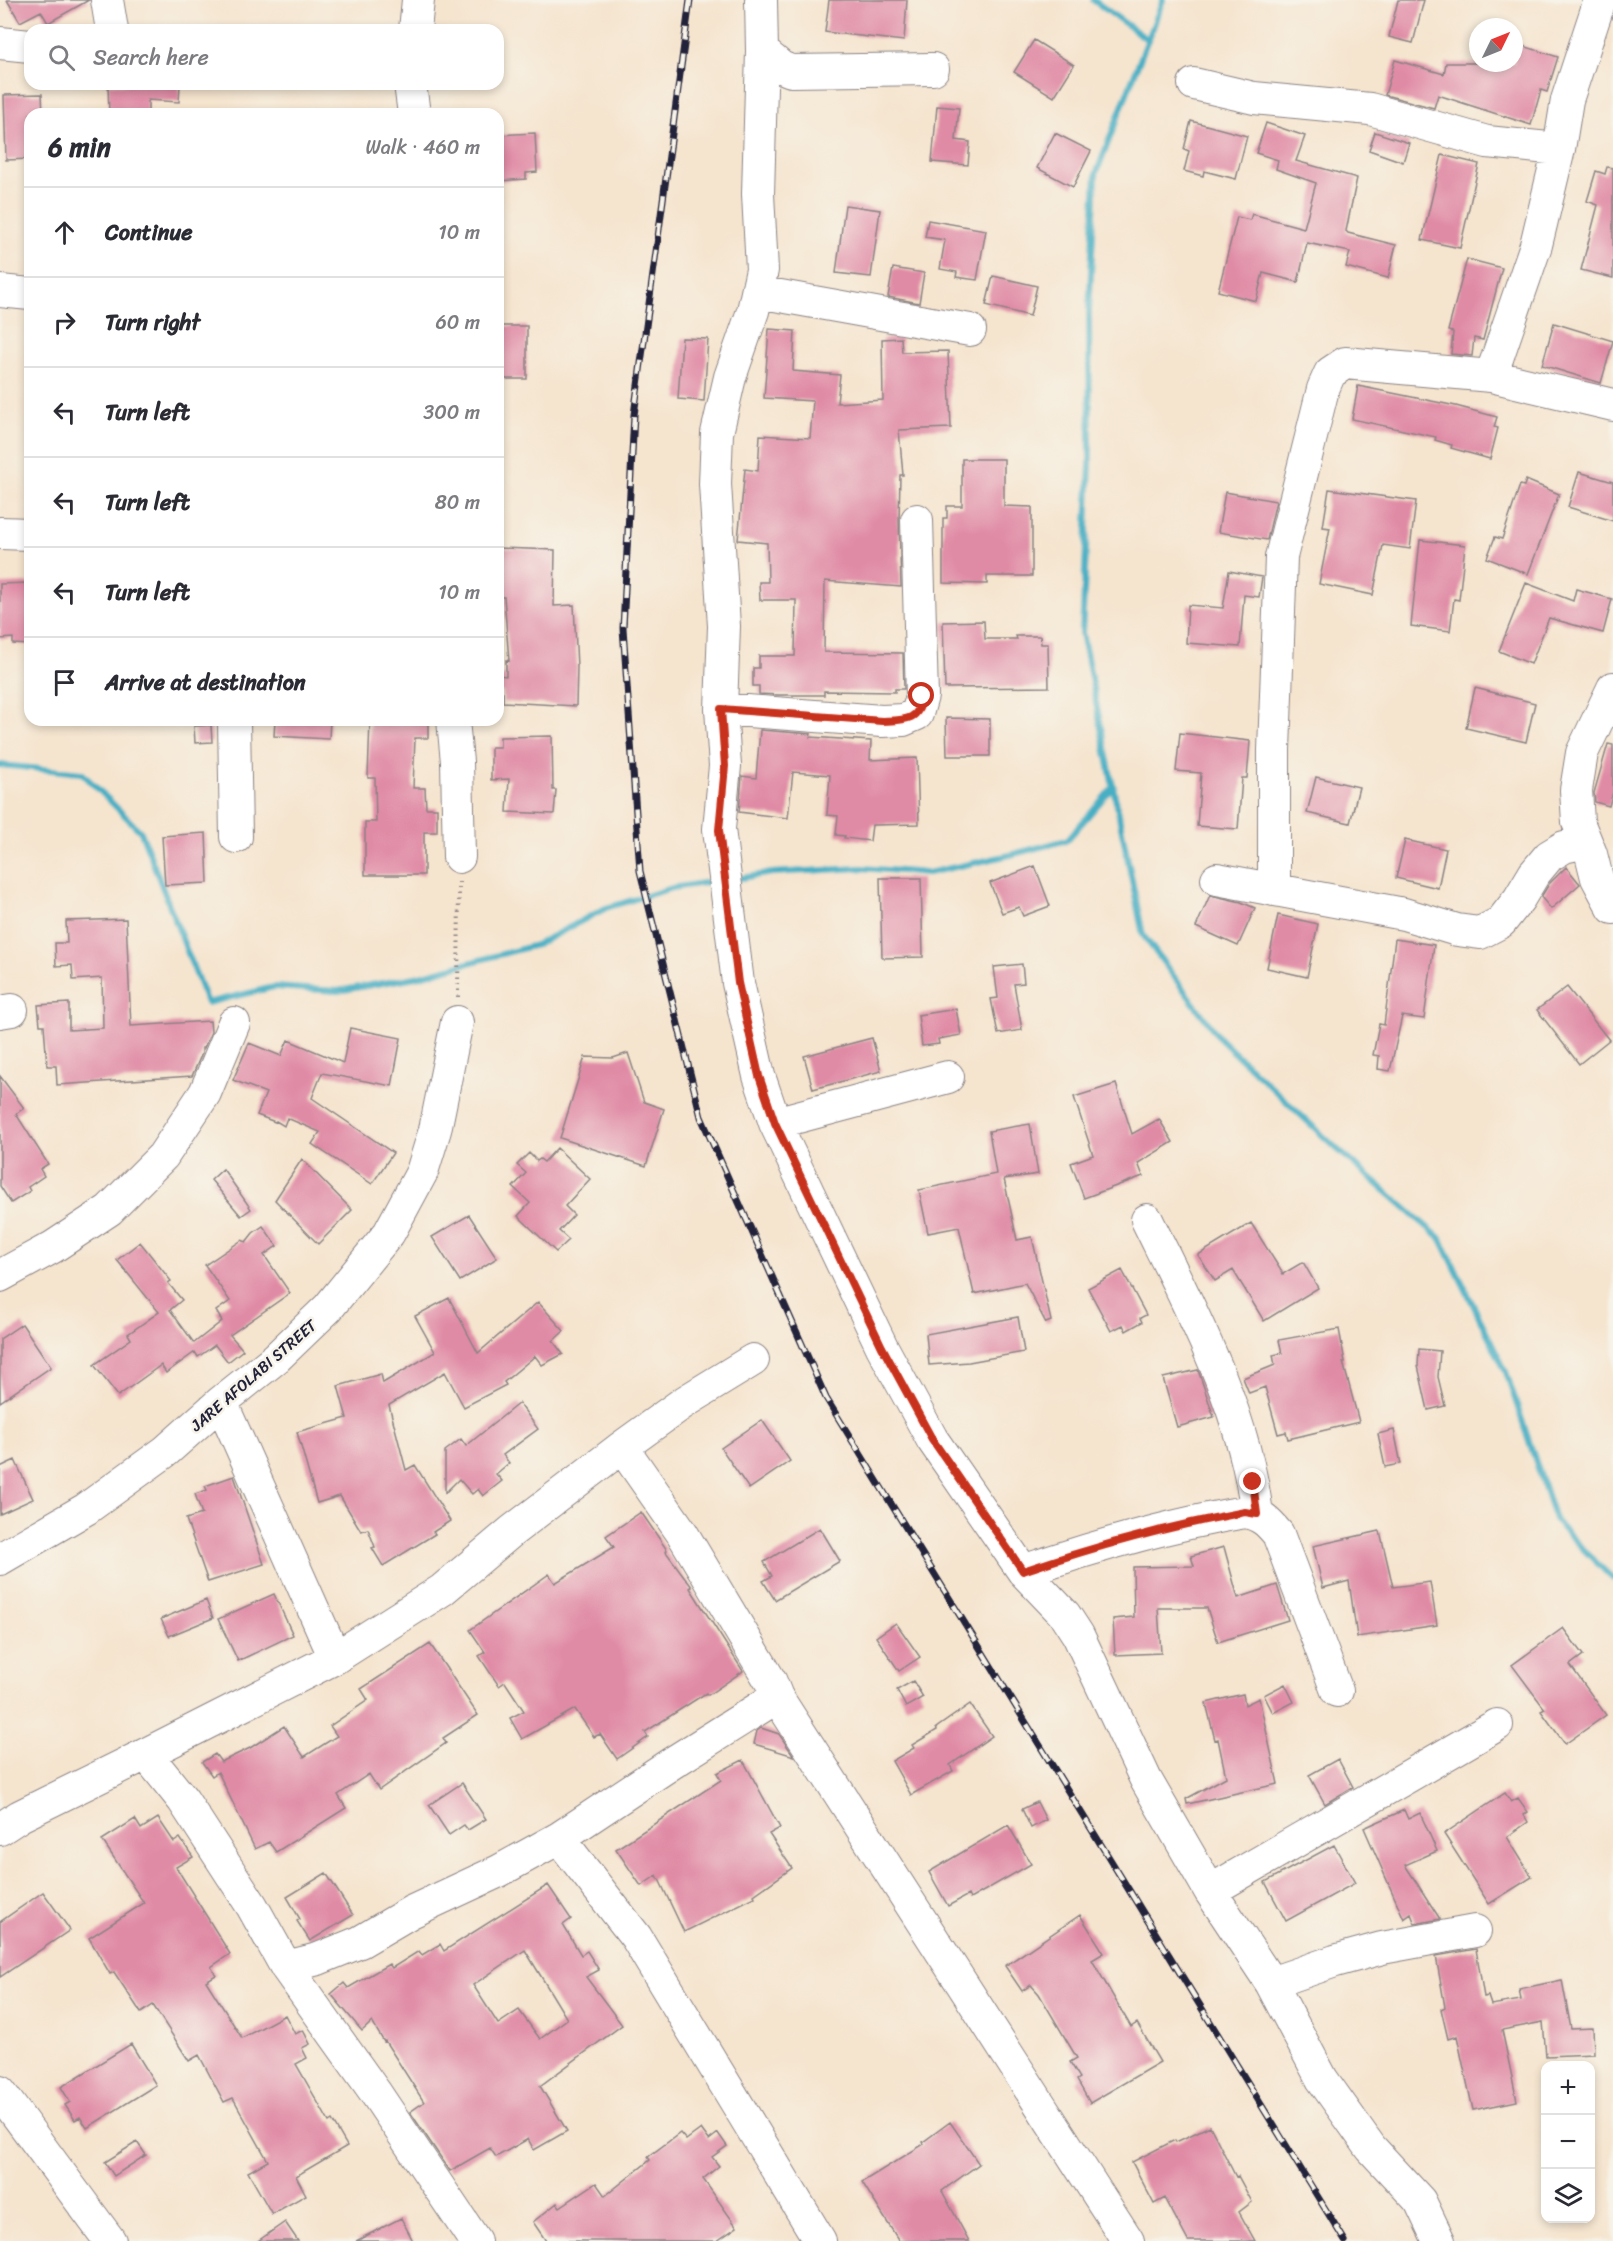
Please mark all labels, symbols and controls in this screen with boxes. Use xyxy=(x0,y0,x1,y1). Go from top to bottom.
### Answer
north arrow xyxy=(1469,18,1523,72)
search box xyxy=(24,24,504,90)
text: Search here xyxy=(93,38,209,77)
icon: search xyxy=(45,41,78,74)
text: 6 min xyxy=(48,124,111,170)
text: Walk · 460 m xyxy=(365,130,480,165)
text: Continue xyxy=(105,213,193,252)
text: 10 m xyxy=(438,215,480,250)
icon: ahead xyxy=(48,216,81,249)
text: Turn right xyxy=(105,303,200,342)
text: 60 m xyxy=(435,305,480,340)
icon: right xyxy=(48,306,81,339)
text: Turn left xyxy=(105,393,190,432)
text: 300 m xyxy=(423,395,480,430)
icon: left xyxy=(48,396,81,429)
text: Turn left xyxy=(105,483,190,522)
text: 80 m xyxy=(435,485,480,520)
icon: left xyxy=(48,486,81,519)
text: Turn left xyxy=(105,573,190,612)
text: 10 m xyxy=(438,575,480,610)
icon: left xyxy=(48,576,81,609)
text: Arrive at destination xyxy=(105,663,306,702)
icon: arrive xyxy=(48,666,81,699)
route start xyxy=(908,682,934,708)
street label: JARE AFOLABI STREET xyxy=(183,1311,324,1440)
route end xyxy=(1239,1468,1265,1494)
map controls xyxy=(1541,2061,1595,2223)
button: + xyxy=(1541,2061,1595,2115)
button: − xyxy=(1541,2115,1595,2169)
button: layers xyxy=(1541,2169,1595,2223)

